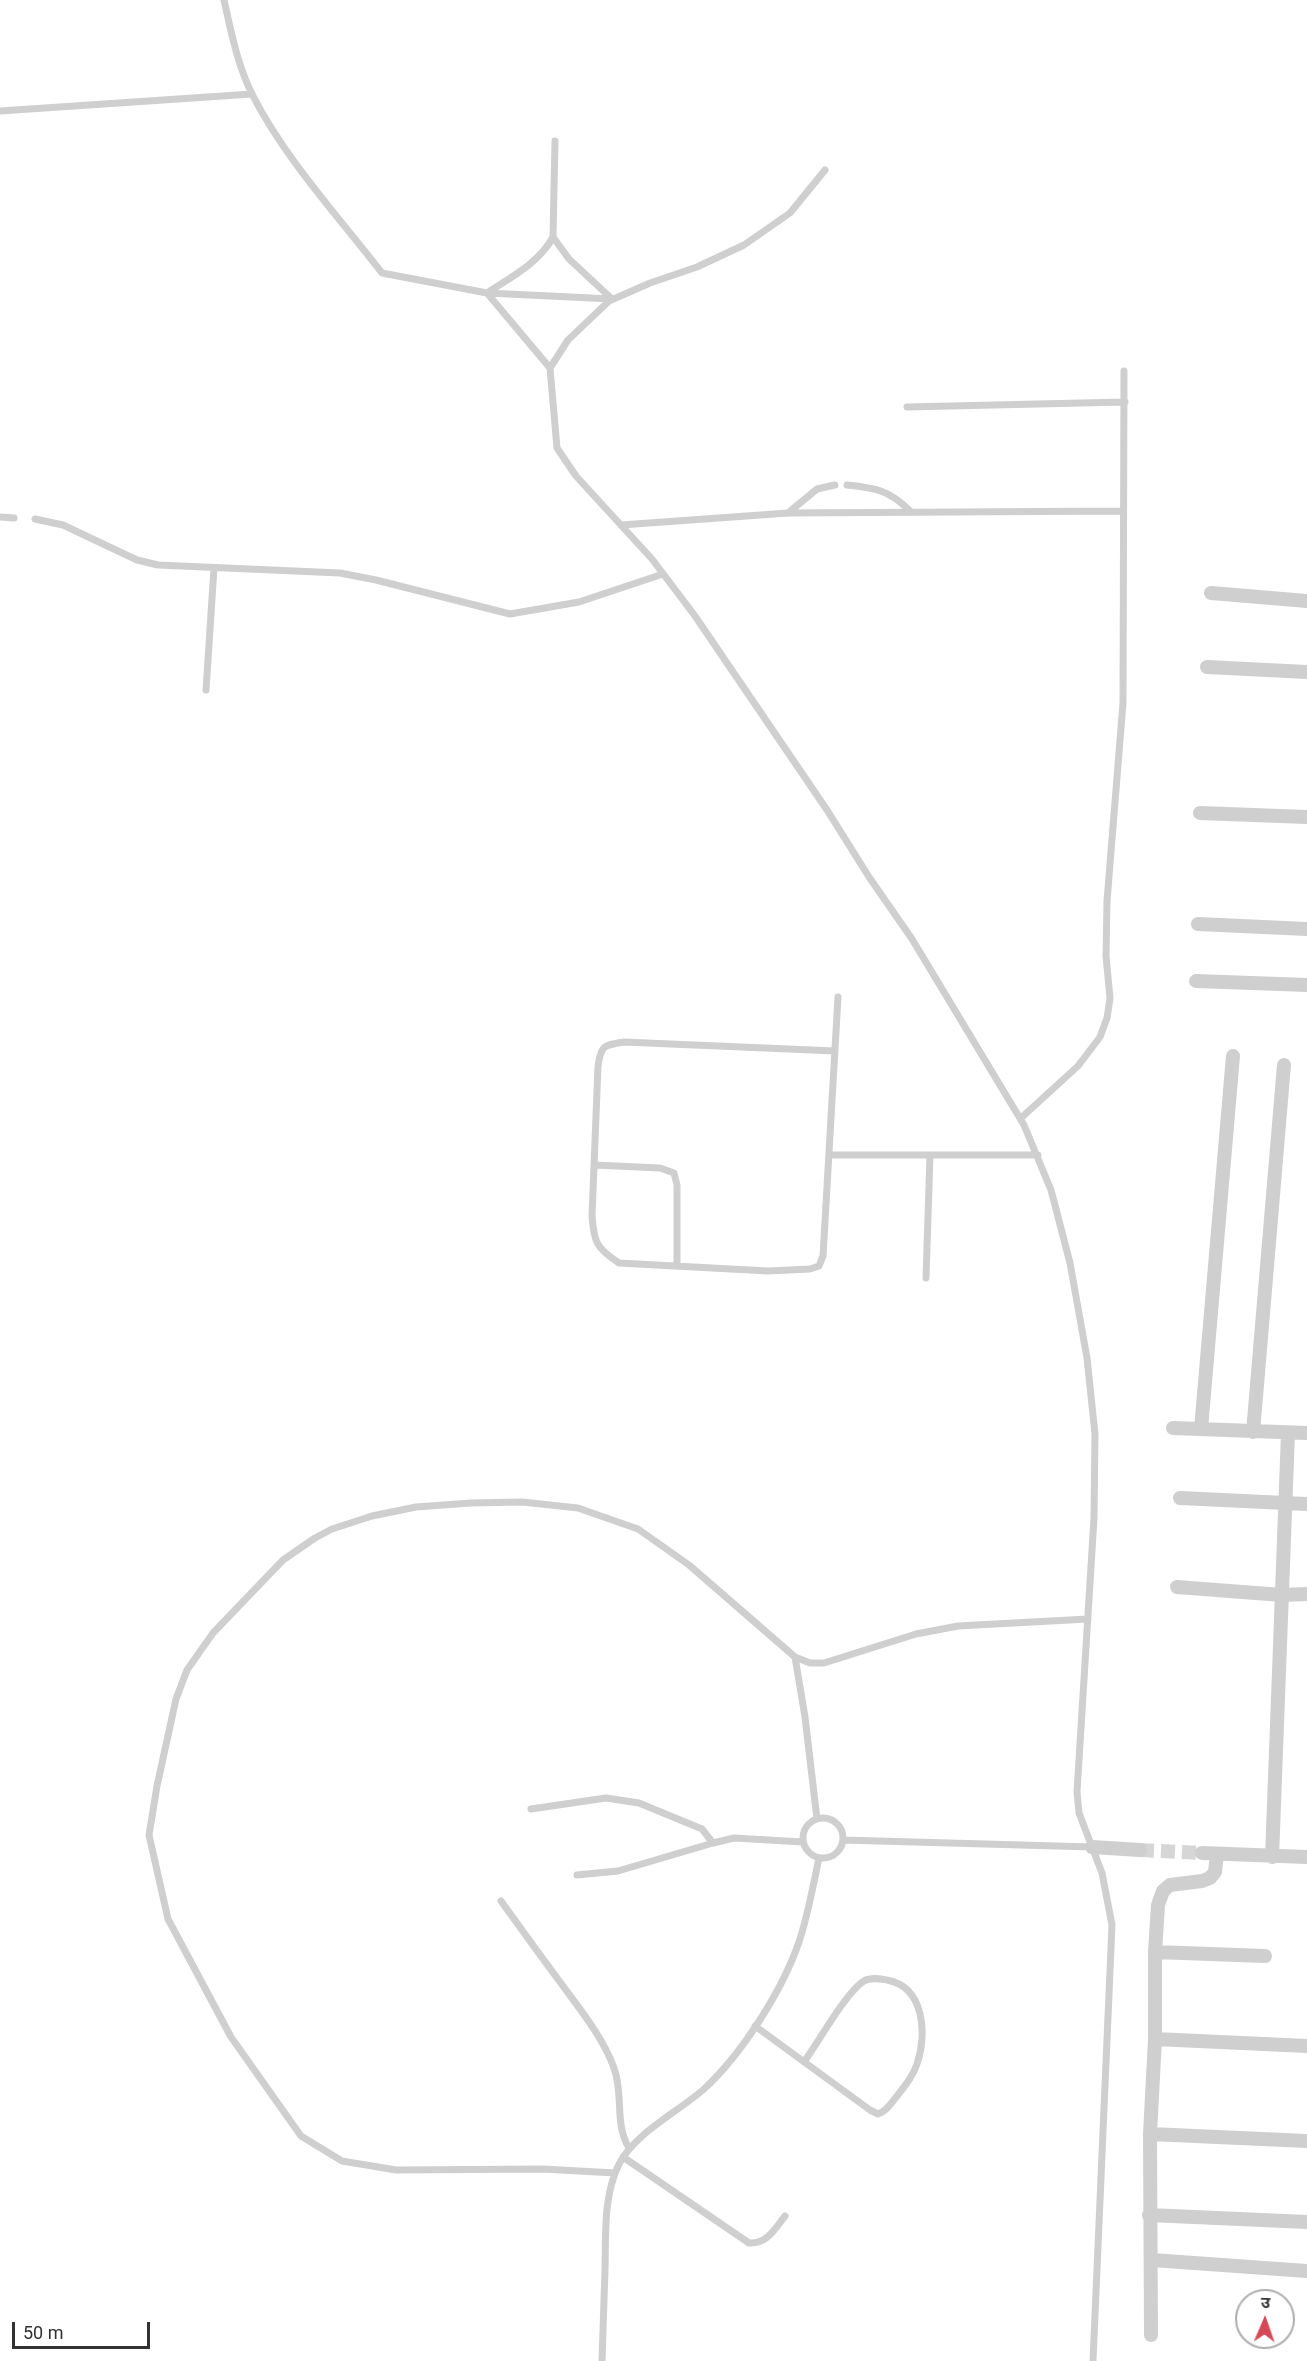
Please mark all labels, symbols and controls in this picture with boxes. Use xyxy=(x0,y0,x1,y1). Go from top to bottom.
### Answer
north arrow xyxy=(1235,2289,1295,2349)
text: उ xyxy=(1261,2293,1271,2312)
scale bar xyxy=(15,2310,153,2348)
text: 50 m xyxy=(23,2322,63,2343)

